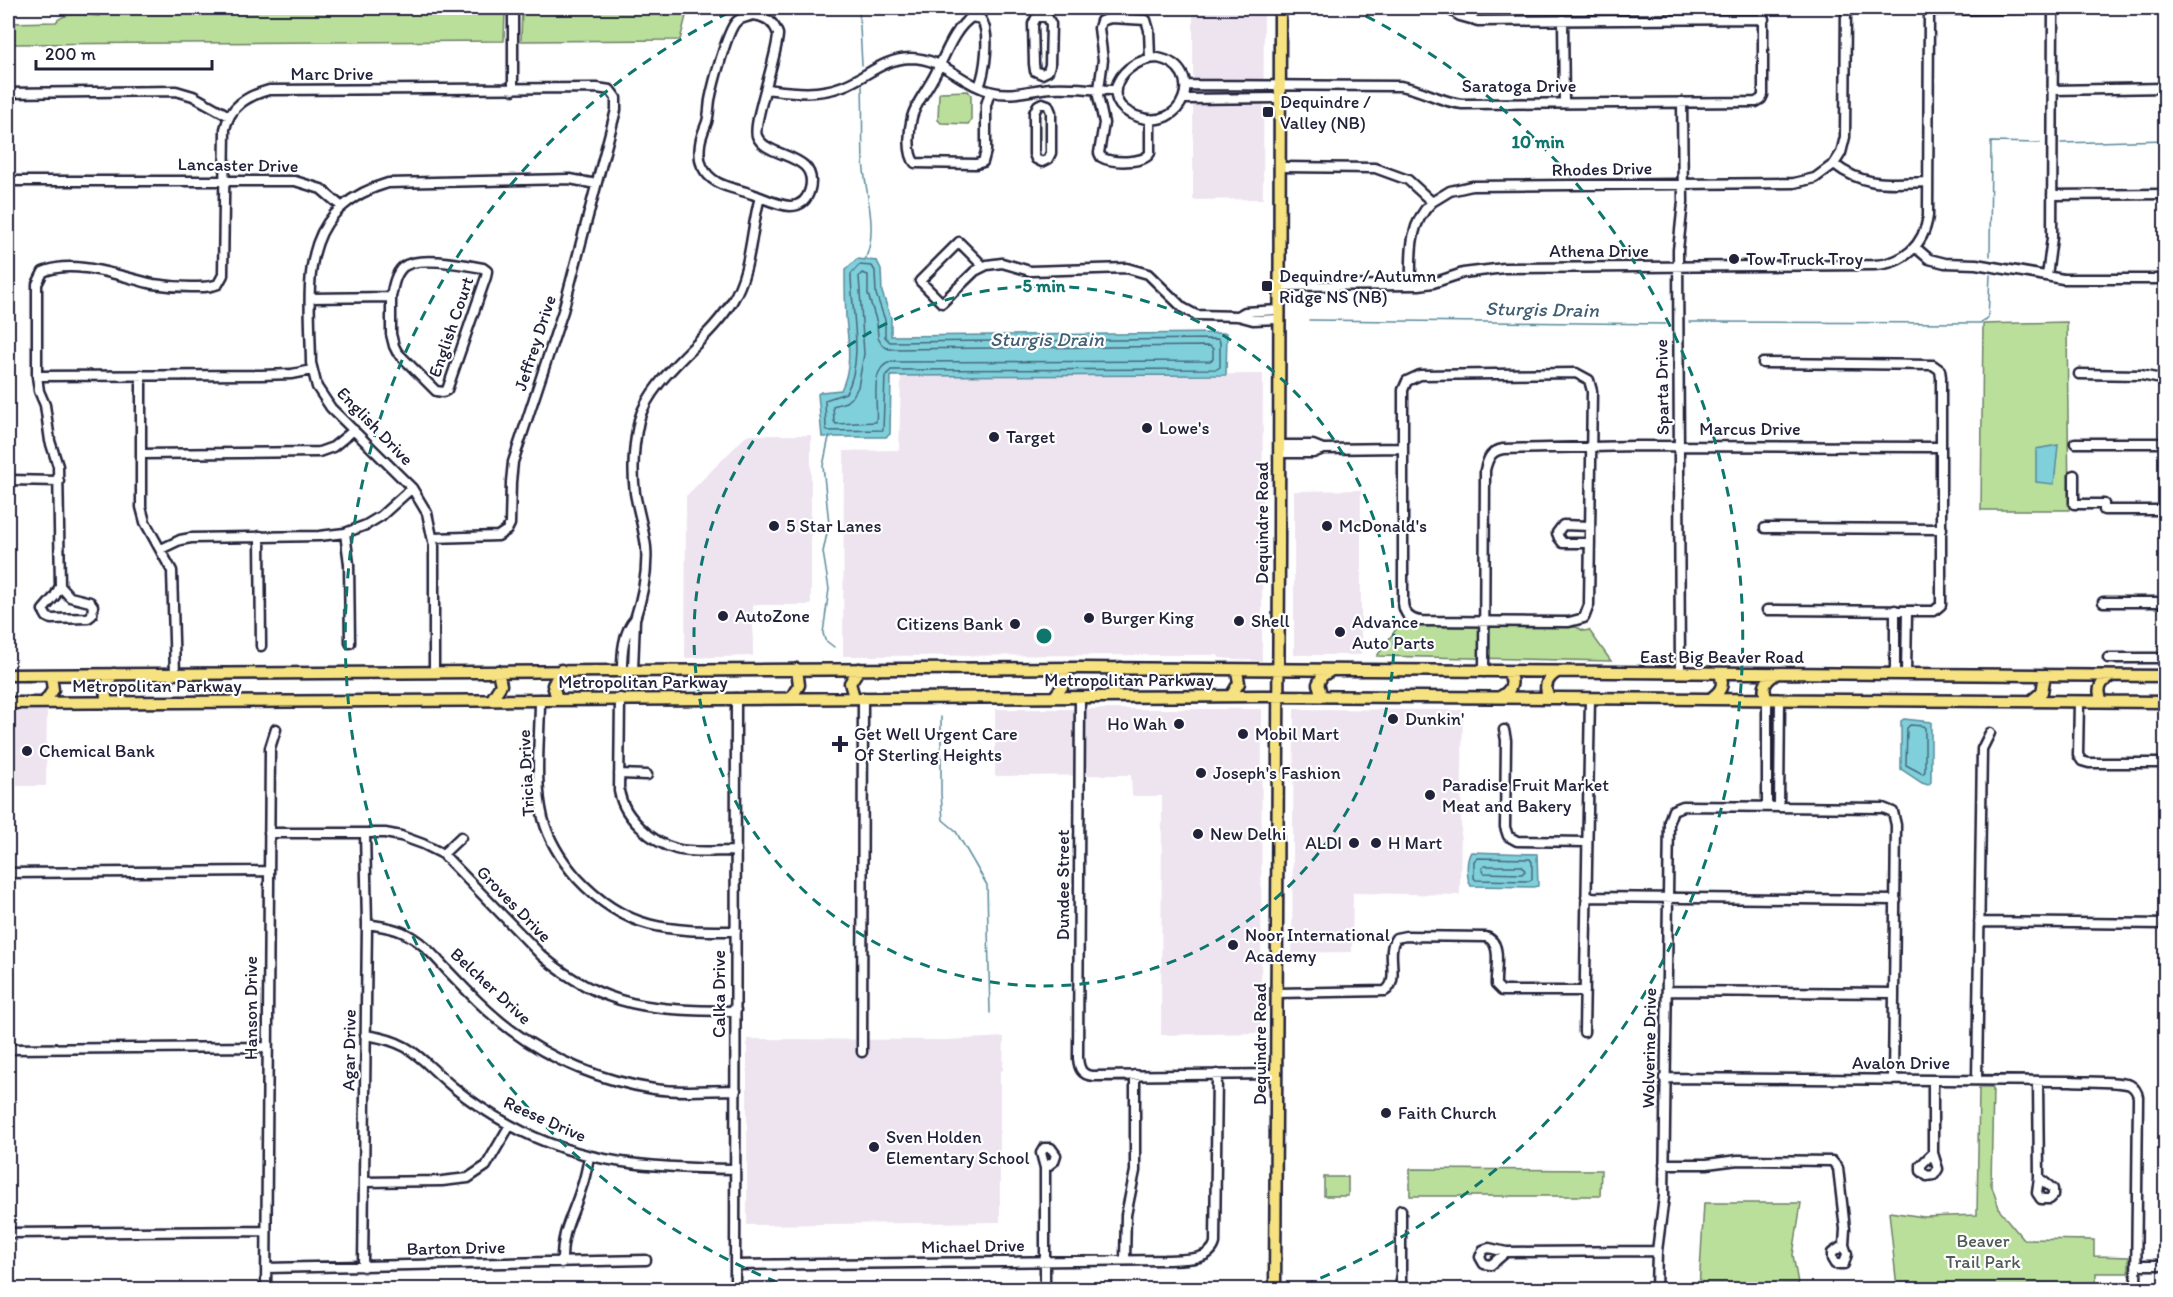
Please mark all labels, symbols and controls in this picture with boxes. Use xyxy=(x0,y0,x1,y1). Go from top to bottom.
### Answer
scale bar xyxy=(36,33,212,71)
text: 200 m xyxy=(45,43,96,65)
street label: Marc Drive xyxy=(290,63,374,85)
street label: Saratoga Drive xyxy=(1462,75,1576,97)
place label: Dequindre / Valley (NB) xyxy=(1280,91,1371,134)
marker: Dequindre / Valley (NB) xyxy=(1261,105,1275,119)
text: 10 min xyxy=(1512,131,1565,153)
street label: Lancaster Drive xyxy=(178,153,298,177)
street label: Rhodes Drive xyxy=(1551,157,1653,181)
street label: Athena Drive xyxy=(1549,240,1649,262)
place label: Tow Truck Troy xyxy=(1746,248,1863,270)
marker: Tow Truck Troy xyxy=(1727,252,1741,266)
place label: Dequindre / Autumn Ridge NS (NB) xyxy=(1279,265,1437,308)
street label: English Court xyxy=(424,274,479,380)
text: 5 min xyxy=(1023,275,1066,297)
marker: Dequindre / Autumn Ridge NS (NB) xyxy=(1260,279,1274,293)
street label: Jeffrey Drive xyxy=(509,292,561,394)
water label: Sturgis Drain xyxy=(1485,296,1600,322)
water label: Sturgis Drain xyxy=(990,327,1105,351)
street label: Sparta Drive xyxy=(1650,339,1674,435)
street label: English Drive xyxy=(332,382,418,470)
place label: Lowe's xyxy=(1159,417,1210,439)
street label: Marcus Drive xyxy=(1699,418,1801,440)
marker: Lowe's xyxy=(1140,421,1154,435)
place label: Target xyxy=(1006,426,1056,448)
marker: Target xyxy=(987,430,1001,444)
street label: Dequindre Road xyxy=(1251,461,1273,584)
place label: 5 Star Lanes xyxy=(786,515,881,537)
place label: McDonald's xyxy=(1339,515,1427,537)
marker: 5 Star Lanes xyxy=(767,519,781,533)
marker: McDonald's xyxy=(1320,519,1334,533)
place label: AutoZone xyxy=(735,605,810,627)
place label: Burger King xyxy=(1101,607,1195,629)
marker: AutoZone xyxy=(716,609,730,623)
place label: Shell xyxy=(1251,610,1290,632)
marker: Burger King xyxy=(1082,611,1096,625)
place label: Advance Auto Parts xyxy=(1352,611,1434,654)
place label: Citizens Bank xyxy=(896,613,1004,635)
marker: Shell xyxy=(1232,614,1246,628)
marker: Citizens Bank xyxy=(1008,617,1022,631)
marker: Advance Auto Parts xyxy=(1333,625,1347,639)
centre of rings xyxy=(1034,626,1054,646)
street label: East Big Beaver Road xyxy=(1640,646,1804,668)
street label: Metropolitan Parkway xyxy=(1044,669,1214,691)
street label: Metropolitan Parkway xyxy=(558,671,728,693)
street label: Metropolitan Parkway xyxy=(72,675,242,697)
place label: Dunkin' xyxy=(1405,708,1464,730)
marker: Dunkin' xyxy=(1386,712,1400,726)
place label: Ho Wah xyxy=(1107,713,1167,735)
marker: Ho Wah xyxy=(1172,717,1186,731)
place label: Get Well Urgent Care Of Sterling Heights xyxy=(854,723,1018,766)
place label: Mobil Mart xyxy=(1255,723,1339,745)
marker: Mobil Mart xyxy=(1236,727,1250,741)
street label: Tricia Drive xyxy=(513,729,539,817)
marker: Get Well Urgent Care Of Sterling Heights xyxy=(831,735,849,753)
place label: Chemical Bank xyxy=(39,740,155,762)
marker: Chemical Bank xyxy=(20,744,34,758)
place label: Joseph's Fashion xyxy=(1213,762,1341,784)
marker: Joseph's Fashion xyxy=(1194,766,1208,780)
place label: Paradise Fruit Market Meat and Bakery xyxy=(1442,774,1609,817)
marker: Paradise Fruit Market Meat and Bakery xyxy=(1423,788,1437,802)
place label: New Delhi xyxy=(1210,823,1286,845)
marker: New Delhi xyxy=(1191,827,1205,841)
street label: Dundee Street xyxy=(1052,829,1074,940)
place label: ALDI xyxy=(1305,832,1342,854)
place label: H Mart xyxy=(1388,832,1443,854)
marker: ALDI xyxy=(1347,836,1361,850)
marker: H Mart xyxy=(1369,836,1383,850)
street label: Groves Drive xyxy=(472,861,556,947)
place label: Noor International Academy xyxy=(1245,924,1390,967)
marker: Noor International Academy xyxy=(1226,938,1240,952)
street label: Belcher Drive xyxy=(446,943,536,1029)
street label: Calka Drive xyxy=(708,950,730,1038)
street label: Hanson Drive xyxy=(240,956,262,1060)
street label: Dequindre Road xyxy=(1249,982,1271,1105)
street label: Wolverine Drive xyxy=(1637,987,1661,1109)
street label: Agar Drive xyxy=(337,1009,361,1091)
street label: Avalon Drive xyxy=(1852,1052,1950,1074)
street label: Reese Drive xyxy=(500,1091,590,1147)
place label: Faith Church xyxy=(1398,1102,1497,1124)
marker: Faith Church xyxy=(1379,1106,1393,1120)
place label: Sven Holden Elementary School xyxy=(886,1126,1030,1169)
marker: Sven Holden Elementary School xyxy=(867,1140,881,1154)
park label: Beaver Trail Park xyxy=(1945,1230,2021,1273)
street label: Michael Drive xyxy=(921,1234,1025,1258)
street label: Barton Drive xyxy=(406,1236,506,1260)

